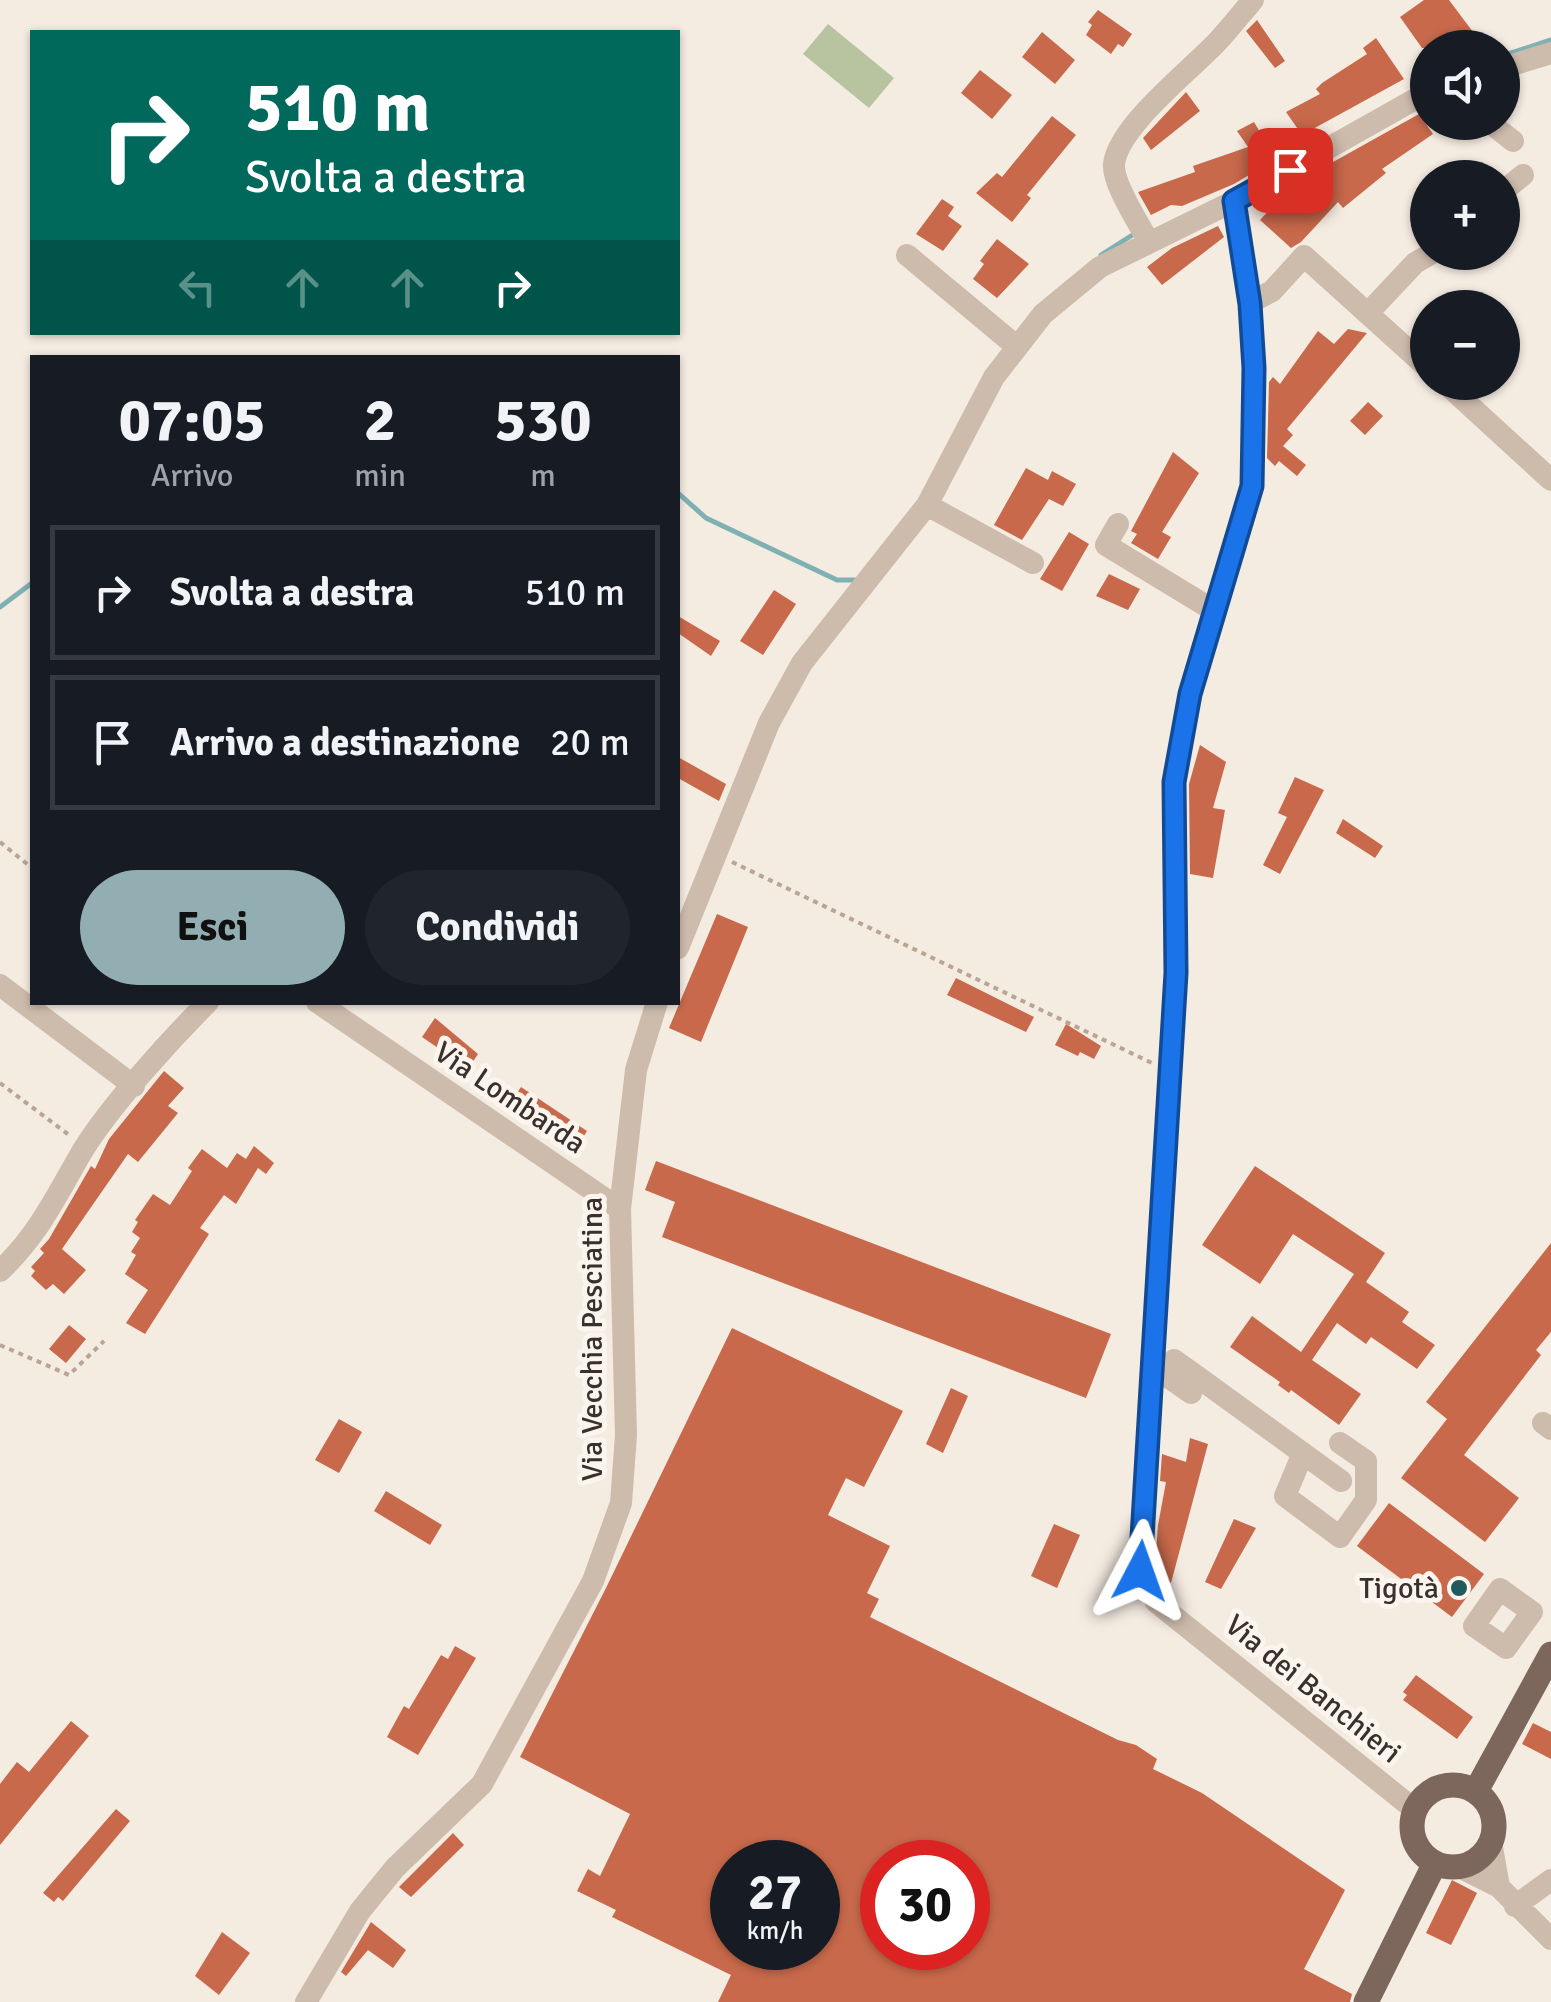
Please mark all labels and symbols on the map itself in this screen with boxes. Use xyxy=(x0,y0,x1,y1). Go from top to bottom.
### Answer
pin xyxy=(1248,128,1333,213)
street label: Via Lombarda xyxy=(427,1034,593,1162)
street label: Via Vecchia Pesciatina xyxy=(574,1197,611,1481)
position arrow xyxy=(1088,1519,1192,1623)
place label: Tigotà xyxy=(1359,1570,1439,1607)
marker: Tigotà xyxy=(1448,1577,1470,1599)
street label: Via dei Banchieri xyxy=(1217,1607,1409,1771)
speed limit sign: 30 xyxy=(860,1840,990,1970)

